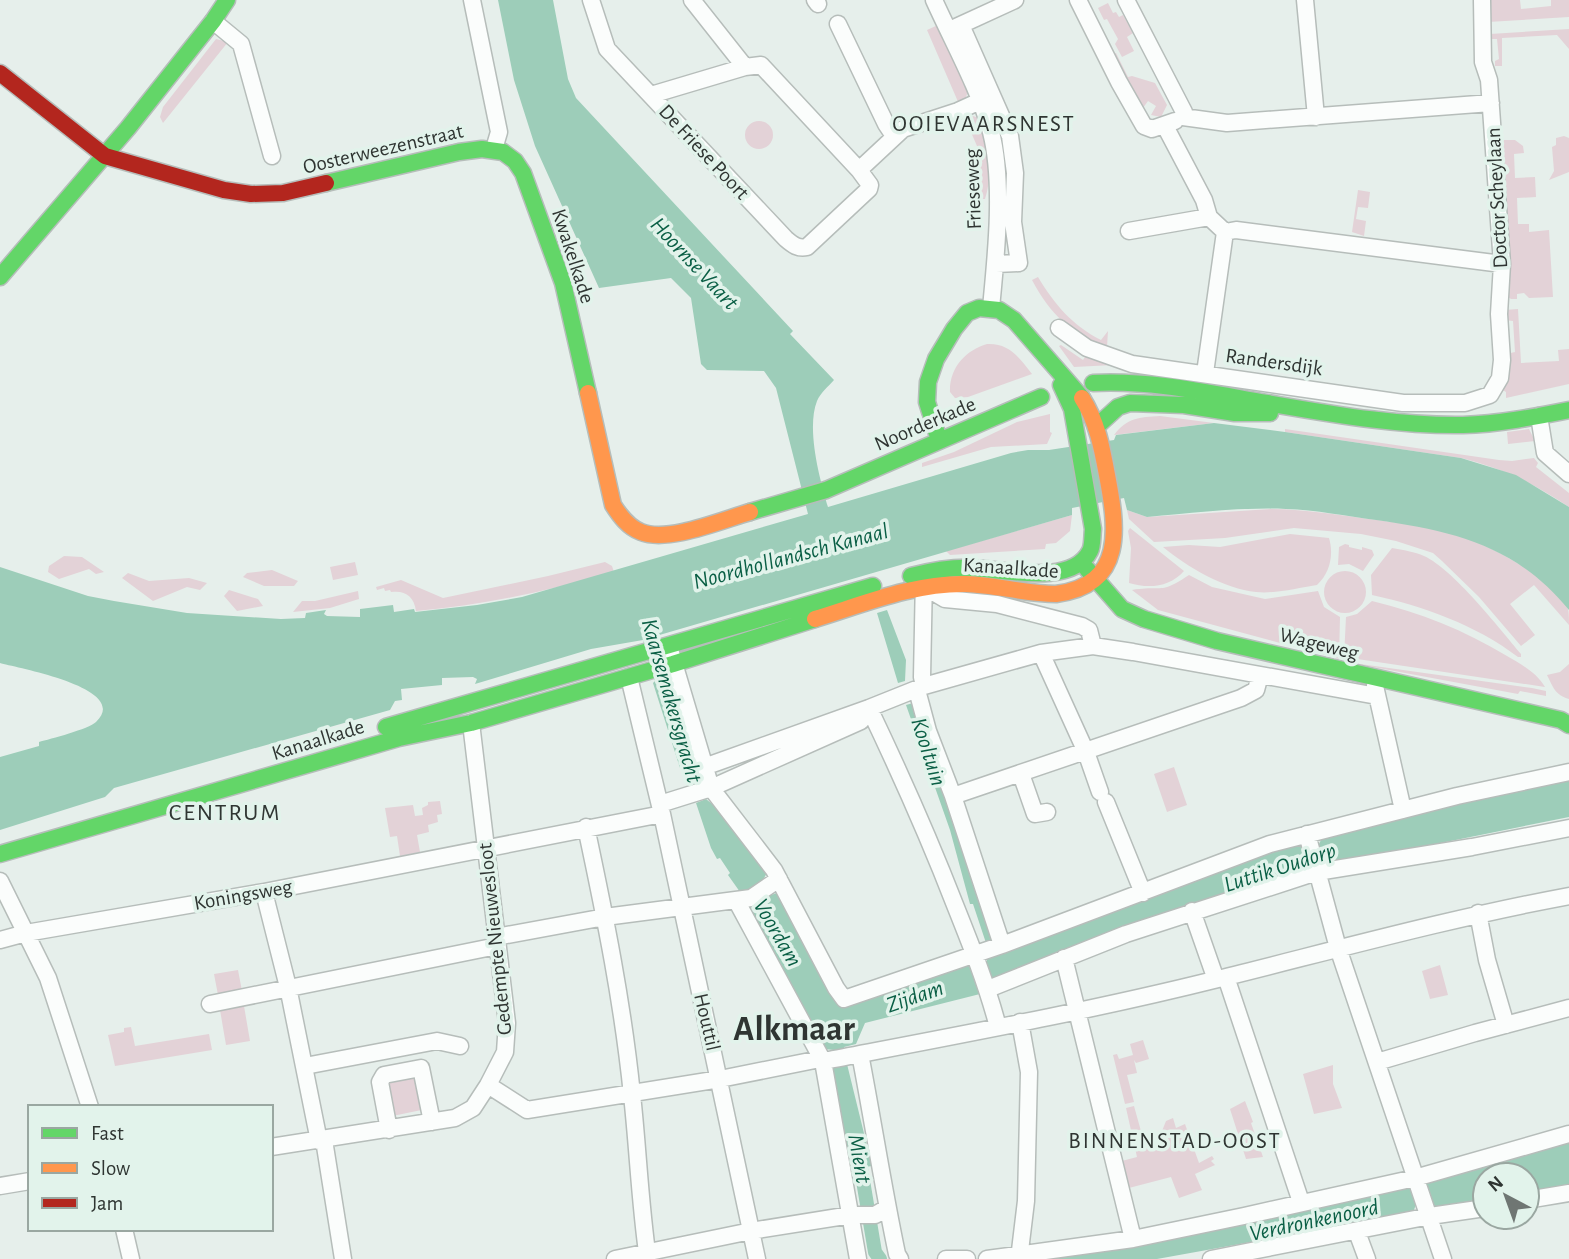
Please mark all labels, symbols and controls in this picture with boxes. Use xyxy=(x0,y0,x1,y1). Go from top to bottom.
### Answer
street label: De Friese Poort xyxy=(655,100,753,204)
district label: OOIEVAARSNEST xyxy=(892,113,1076,136)
street label: Oosterweezenstraat xyxy=(301,120,465,178)
street label: Doctor Scheylaan xyxy=(1483,127,1511,269)
street label: Frieseweg xyxy=(961,147,985,230)
street label: Kwakelkade xyxy=(548,206,598,306)
water label: Hoornse Vaart xyxy=(646,213,743,315)
street label: Randersdijk xyxy=(1224,345,1324,379)
street label: Noorderkade xyxy=(871,393,979,455)
water label: Noordhollandsch Kanaal xyxy=(691,520,891,594)
street label: Kanaalkade xyxy=(963,554,1059,582)
water label: Kaarsemakersgracht xyxy=(637,616,706,786)
street label: Wageweg xyxy=(1277,624,1361,664)
water label: Kooltuin xyxy=(906,715,950,789)
street label: Kanaalkade xyxy=(269,716,367,764)
district label: CENTRUM xyxy=(169,801,281,825)
water label: Luttik Oudorp xyxy=(1221,839,1339,897)
street label: Gedempte Nieuwesloot xyxy=(474,842,516,1036)
street label: Koningsweg xyxy=(192,876,295,914)
water label: Voordam xyxy=(749,895,805,971)
water label: Zijdam xyxy=(884,977,946,1017)
street label: Houttil xyxy=(690,991,724,1053)
district label: Alkmaar xyxy=(733,1012,855,1047)
legend xyxy=(28,1105,273,1231)
text: Fast xyxy=(91,1123,124,1144)
district label: BINNENSTAD-OOST xyxy=(1068,1130,1282,1153)
water label: Mient xyxy=(843,1133,875,1186)
text: Slow xyxy=(91,1158,130,1179)
north arrow xyxy=(1471,1161,1541,1231)
text: N xyxy=(1485,1173,1507,1196)
text: Jam xyxy=(91,1193,123,1214)
water label: Verdronkenoord xyxy=(1247,1196,1381,1246)

